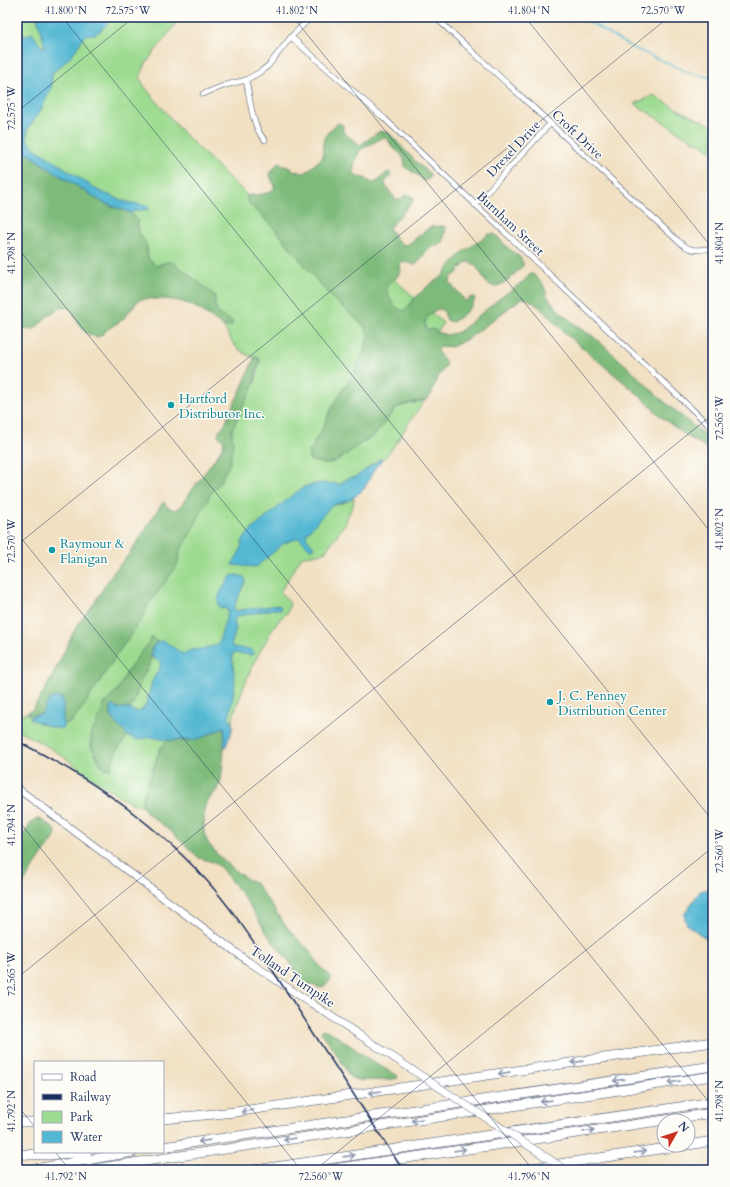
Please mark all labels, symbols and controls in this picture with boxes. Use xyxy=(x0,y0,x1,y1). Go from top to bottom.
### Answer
text: 41.800°N xyxy=(45,4,87,18)
text: 72.575°W xyxy=(106,4,151,18)
text: 41.802°N xyxy=(276,4,318,18)
text: 41.804°N xyxy=(508,4,550,18)
text: 72.570°W xyxy=(641,4,686,18)
text: 72.575°W xyxy=(5,85,19,130)
street label: Croft Drive xyxy=(548,106,607,163)
street label: Drexel Drive xyxy=(483,116,545,181)
street label: Burnham Street xyxy=(473,188,548,260)
text: 41.804°N xyxy=(713,222,727,264)
text: 41.798°N xyxy=(5,232,19,274)
place label: Hartford Distributor Inc. xyxy=(179,390,265,423)
text: 72.565°W xyxy=(713,395,727,440)
marker: Hartford Distributor Inc. xyxy=(166,400,176,410)
text: 41.802°N xyxy=(713,508,727,550)
text: 72.570°W xyxy=(5,518,19,563)
place label: Raymour & Flanigan xyxy=(60,535,125,568)
marker: Raymour & Flanigan xyxy=(47,545,57,555)
place label: J. C. Penney Distribution Center xyxy=(556,687,667,720)
marker: J. C. Penney Distribution Center xyxy=(545,697,555,707)
text: 41.794°N xyxy=(5,804,19,846)
text: 72.560°W xyxy=(713,828,727,873)
street label: Tolland Turnpike xyxy=(246,942,339,1012)
text: 72.565°W xyxy=(5,951,19,996)
one-way arrow xyxy=(571,1058,584,1066)
legend xyxy=(34,1061,164,1153)
text: Road xyxy=(70,1069,97,1085)
one-way arrow xyxy=(498,1069,511,1077)
one-way arrow xyxy=(613,1076,626,1084)
one-way arrow xyxy=(668,1078,681,1086)
text: 41.798°N xyxy=(713,1080,727,1122)
one-way arrow xyxy=(369,1088,382,1096)
text: Railway xyxy=(70,1089,112,1105)
text: 41.792°N xyxy=(5,1090,19,1132)
one-way arrow xyxy=(540,1097,553,1105)
one-way arrow xyxy=(240,1107,253,1115)
text: Park xyxy=(70,1109,94,1125)
north arrow xyxy=(656,1113,696,1153)
one-way arrow xyxy=(411,1116,424,1124)
text: N xyxy=(675,1119,693,1136)
one-way arrow xyxy=(582,1127,595,1135)
text: Water xyxy=(69,1129,103,1145)
one-way arrow xyxy=(283,1135,296,1143)
one-way arrow xyxy=(198,1137,211,1145)
one-way arrow xyxy=(454,1146,467,1154)
one-way arrow xyxy=(633,1148,646,1156)
one-way arrow xyxy=(342,1152,355,1160)
text: 41.792°N xyxy=(45,1170,87,1184)
text: 72.560°W xyxy=(299,1170,344,1184)
text: 41.796°N xyxy=(508,1170,550,1184)

